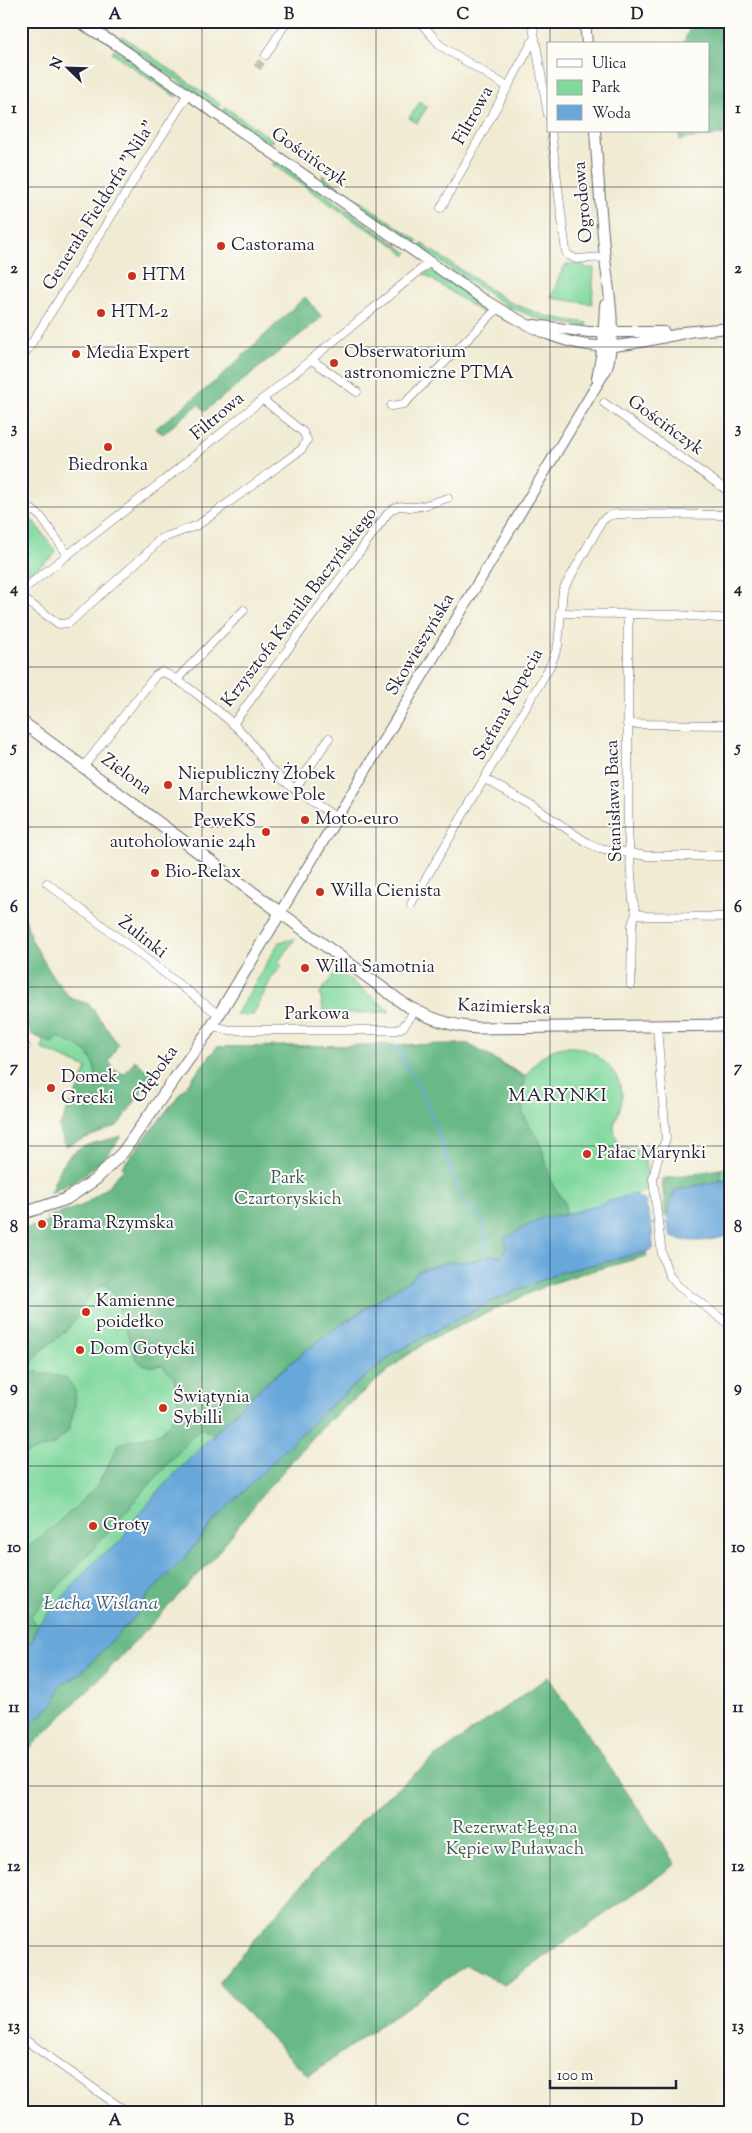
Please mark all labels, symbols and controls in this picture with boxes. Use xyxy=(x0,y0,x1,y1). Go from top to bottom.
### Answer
text: A xyxy=(109,4,122,27)
text: B xyxy=(284,4,294,27)
text: C xyxy=(457,4,470,27)
text: D xyxy=(631,4,644,27)
north arrow xyxy=(42,42,92,92)
legend xyxy=(547,42,710,132)
text: Ulica xyxy=(592,54,626,75)
text: N xyxy=(46,55,69,73)
text: Park xyxy=(592,78,621,99)
street label: Filtrowa xyxy=(447,82,501,150)
text: 1 xyxy=(11,98,17,121)
text: 1 xyxy=(735,98,741,121)
text: Woda xyxy=(592,104,631,125)
street label: Generała Fieldorfa "Nila" xyxy=(37,116,163,296)
street label: Gościńczyk xyxy=(265,122,353,194)
street label: Ogrodowa xyxy=(567,160,601,244)
place label: Castorama xyxy=(231,233,315,259)
marker: Castorama xyxy=(215,240,227,252)
text: 2 xyxy=(10,258,18,281)
text: 2 xyxy=(734,258,742,281)
place label: HTM xyxy=(142,263,186,289)
marker: HTM xyxy=(126,270,138,282)
place label: HTM-2 xyxy=(111,300,169,326)
marker: HTM-2 xyxy=(95,307,107,319)
place label: Obserwatorium astronomiczne PTMA xyxy=(344,340,514,387)
place label: Media Expert xyxy=(86,341,190,367)
marker: Media Expert xyxy=(70,348,82,360)
marker: Obserwatorium astronomiczne PTMA xyxy=(328,357,340,369)
street label: Filtrowa xyxy=(185,387,251,447)
street label: Gościńczyk xyxy=(621,389,709,463)
text: 3 xyxy=(11,418,18,441)
text: 3 xyxy=(735,418,742,441)
marker: Biedronka xyxy=(102,441,114,453)
place label: Biedronka xyxy=(68,453,148,479)
street label: Krzysztofa Kamila Baczyńskiego xyxy=(216,502,384,714)
text: 4 xyxy=(9,578,18,601)
text: 4 xyxy=(733,578,742,601)
street label: Skowieszyńska xyxy=(380,589,462,701)
street label: Stefana Kopecia xyxy=(467,644,551,766)
text: 5 xyxy=(9,737,17,760)
text: 5 xyxy=(733,737,741,760)
street label: Stanisława Baca xyxy=(600,739,630,863)
street label: Zielona xyxy=(95,748,157,802)
place label: Niepubliczny Żłobek Marchewkowe Pole xyxy=(178,762,336,809)
marker: Niepubliczny Żłobek Marchewkowe Pole xyxy=(162,779,174,791)
place label: Moto-euro xyxy=(315,807,399,833)
place label: PeweKS autoholowanie 24h xyxy=(110,809,256,856)
marker: Moto-euro xyxy=(299,814,311,826)
marker: PeweKS autoholowanie 24h xyxy=(260,826,272,838)
place label: Bio-Relax xyxy=(165,860,241,886)
marker: Bio-Relax xyxy=(149,867,161,879)
place label: Willa Cienista xyxy=(330,879,441,905)
marker: Willa Cienista xyxy=(314,886,326,898)
text: 6 xyxy=(10,897,18,920)
text: 6 xyxy=(734,897,742,920)
street label: Żulinki xyxy=(112,910,172,966)
place label: Willa Samotnia xyxy=(315,955,435,981)
marker: Willa Samotnia xyxy=(299,962,311,974)
street label: Kazimierska xyxy=(457,993,551,1023)
street label: Parkowa xyxy=(284,1002,350,1028)
street label: Głęboka xyxy=(127,1041,185,1109)
text: 7 xyxy=(10,1057,19,1080)
text: 7 xyxy=(734,1057,743,1080)
place label: Domek Grecki xyxy=(61,1065,118,1112)
marker: Domek Grecki xyxy=(45,1082,57,1094)
district label: MARYNKI xyxy=(508,1083,608,1110)
place label: Pałac Marynki xyxy=(597,1141,706,1167)
marker: Pałac Marynki xyxy=(581,1148,593,1160)
park label: Park Czartoryskich xyxy=(234,1166,342,1213)
place label: Brama Rzymska xyxy=(52,1211,174,1237)
text: 8 xyxy=(10,1217,18,1240)
text: 8 xyxy=(734,1217,742,1240)
marker: Brama Rzymska xyxy=(36,1218,48,1230)
place label: Kamienne poidełko xyxy=(96,1289,175,1336)
marker: Kamienne poidełko xyxy=(80,1306,92,1318)
place label: Dom Gotycki xyxy=(90,1337,195,1363)
marker: Dom Gotycki xyxy=(74,1344,86,1356)
text: 9 xyxy=(10,1377,18,1400)
text: 9 xyxy=(734,1377,742,1400)
place label: Świątynia Sybilli xyxy=(173,1384,250,1432)
marker: Świątynia Sybilli xyxy=(157,1402,169,1414)
place label: Groty xyxy=(103,1513,149,1539)
marker: Groty xyxy=(87,1520,99,1532)
text: 10 xyxy=(7,1537,21,1560)
text: 10 xyxy=(731,1537,745,1560)
water label: Łacha Wiślana xyxy=(44,1591,159,1618)
text: 11 xyxy=(9,1697,20,1720)
text: 11 xyxy=(733,1697,744,1720)
park label: Rezerwat Łęg na Kępie w Puławach xyxy=(446,1816,585,1863)
text: 12 xyxy=(8,1856,21,1879)
text: 12 xyxy=(732,1856,745,1879)
text: 13 xyxy=(8,2016,20,2039)
text: 13 xyxy=(732,2016,744,2039)
scale bar xyxy=(550,2058,676,2090)
text: 100 m xyxy=(557,2066,594,2087)
text: A xyxy=(109,2110,122,2133)
text: B xyxy=(284,2110,294,2133)
text: C xyxy=(457,2110,470,2133)
text: D xyxy=(631,2110,644,2133)

